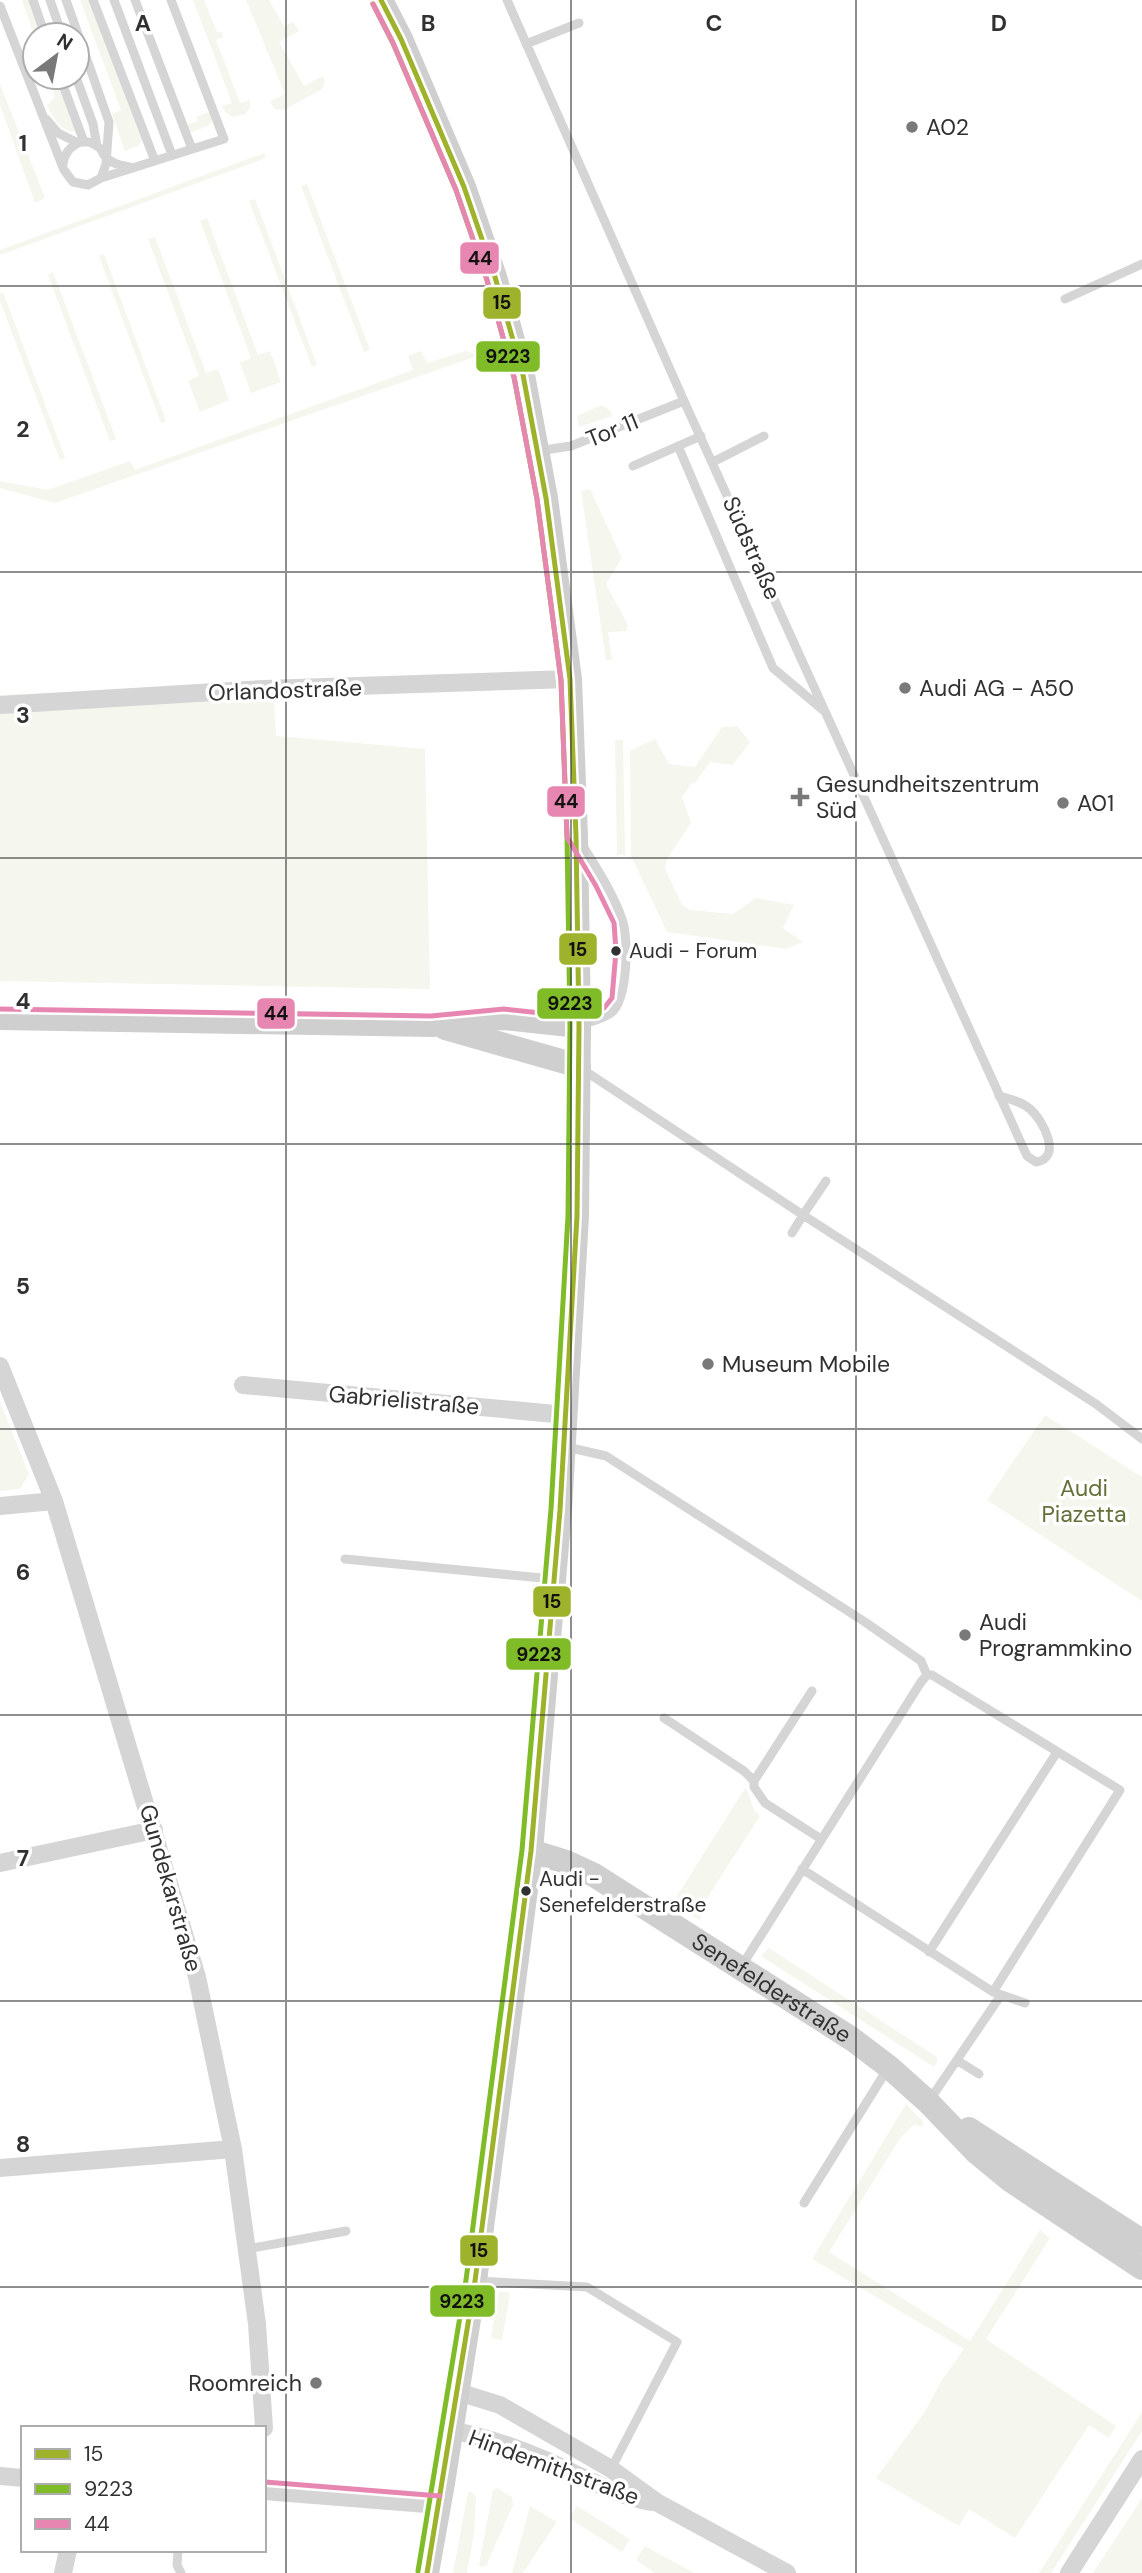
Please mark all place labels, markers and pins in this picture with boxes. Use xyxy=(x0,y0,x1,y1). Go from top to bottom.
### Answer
place label: A02 xyxy=(926,112,969,142)
marker: A02 xyxy=(904,119,920,135)
place label: Audi AG - A50 xyxy=(919,673,1074,703)
marker: Audi AG - A50 xyxy=(897,680,913,696)
place label: Gesundheitszentrum Süd xyxy=(816,769,1039,825)
marker: Gesundheitszentrum Süd xyxy=(790,787,810,807)
place label: A01 xyxy=(1077,788,1114,818)
marker: A01 xyxy=(1055,795,1071,811)
place label: Audi - Forum xyxy=(629,937,757,965)
marker: Audi - Forum xyxy=(609,944,623,958)
place label: Museum Mobile xyxy=(722,1349,890,1379)
marker: Museum Mobile xyxy=(700,1356,716,1372)
place label: Audi Programmkino xyxy=(979,1607,1132,1663)
marker: Audi Programmkino xyxy=(957,1627,973,1643)
place label: Audi - Senefelderstraße xyxy=(539,1865,706,1919)
marker: Audi - Senefelderstraße xyxy=(519,1884,533,1898)
place label: Roomreich xyxy=(188,2368,302,2398)
marker: Roomreich xyxy=(308,2375,324,2391)

